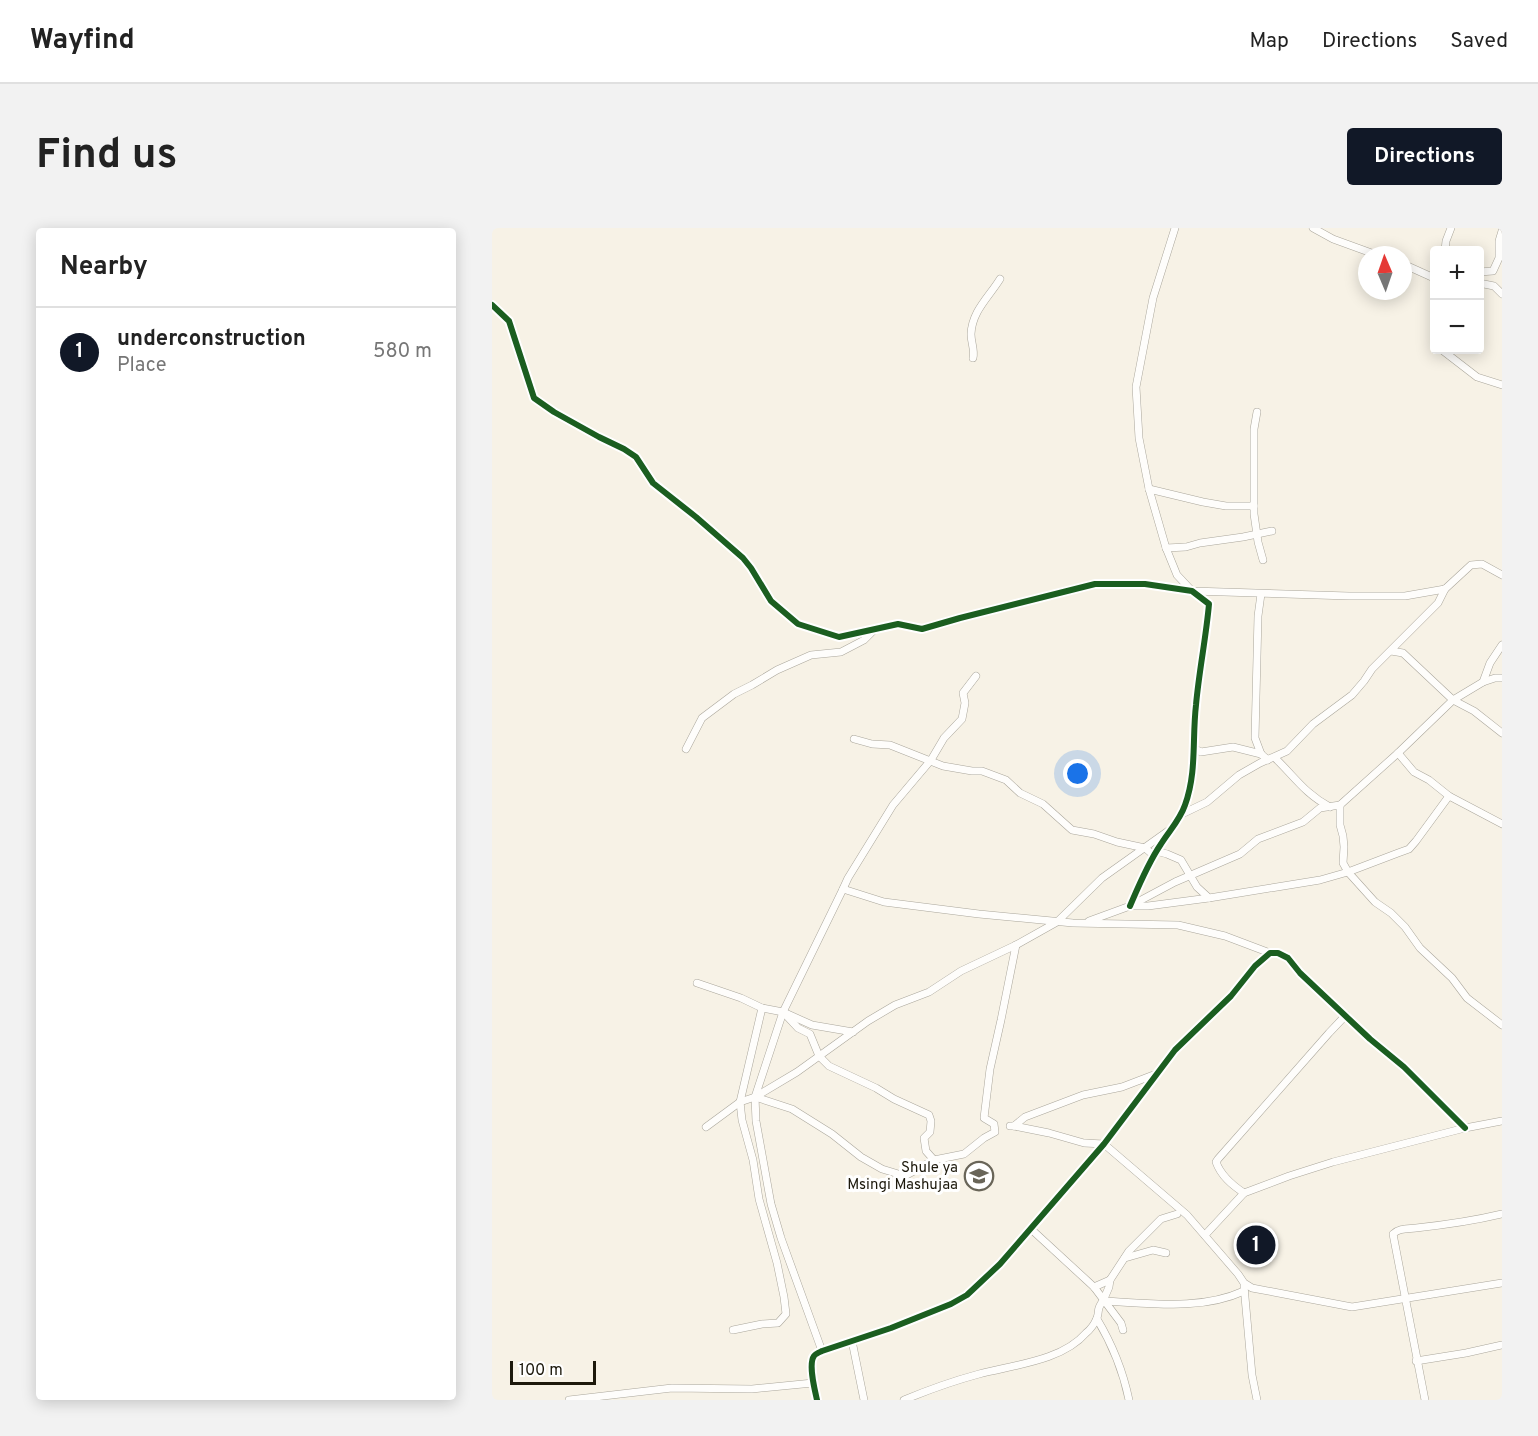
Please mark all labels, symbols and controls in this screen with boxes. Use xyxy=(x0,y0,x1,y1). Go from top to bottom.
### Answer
text: Wayfind xyxy=(30,23,135,59)
text: Map xyxy=(1249,28,1289,55)
text: Directions xyxy=(1322,28,1417,55)
text: Saved xyxy=(1450,28,1508,55)
button: Directions xyxy=(1347,128,1502,185)
text: Find us xyxy=(36,130,177,183)
north arrow xyxy=(1358,246,1412,300)
map controls xyxy=(1430,246,1484,354)
button: + xyxy=(1430,246,1484,300)
text: Nearby xyxy=(60,251,148,284)
button: − xyxy=(1430,300,1484,354)
text: underconstruction xyxy=(117,326,306,353)
text: 1 xyxy=(76,339,84,365)
text: 580 m xyxy=(373,339,432,365)
text: Place xyxy=(117,353,167,379)
your location xyxy=(1063,759,1092,788)
place label: Shule ya Msingi Mashujaa xyxy=(847,1159,958,1195)
school or university icon: Shule ya Msingi Mashujaa xyxy=(963,1160,995,1192)
pin: 1 xyxy=(1236,1222,1275,1268)
scale bar xyxy=(510,1358,596,1386)
text: 100 m xyxy=(519,1361,563,1381)

